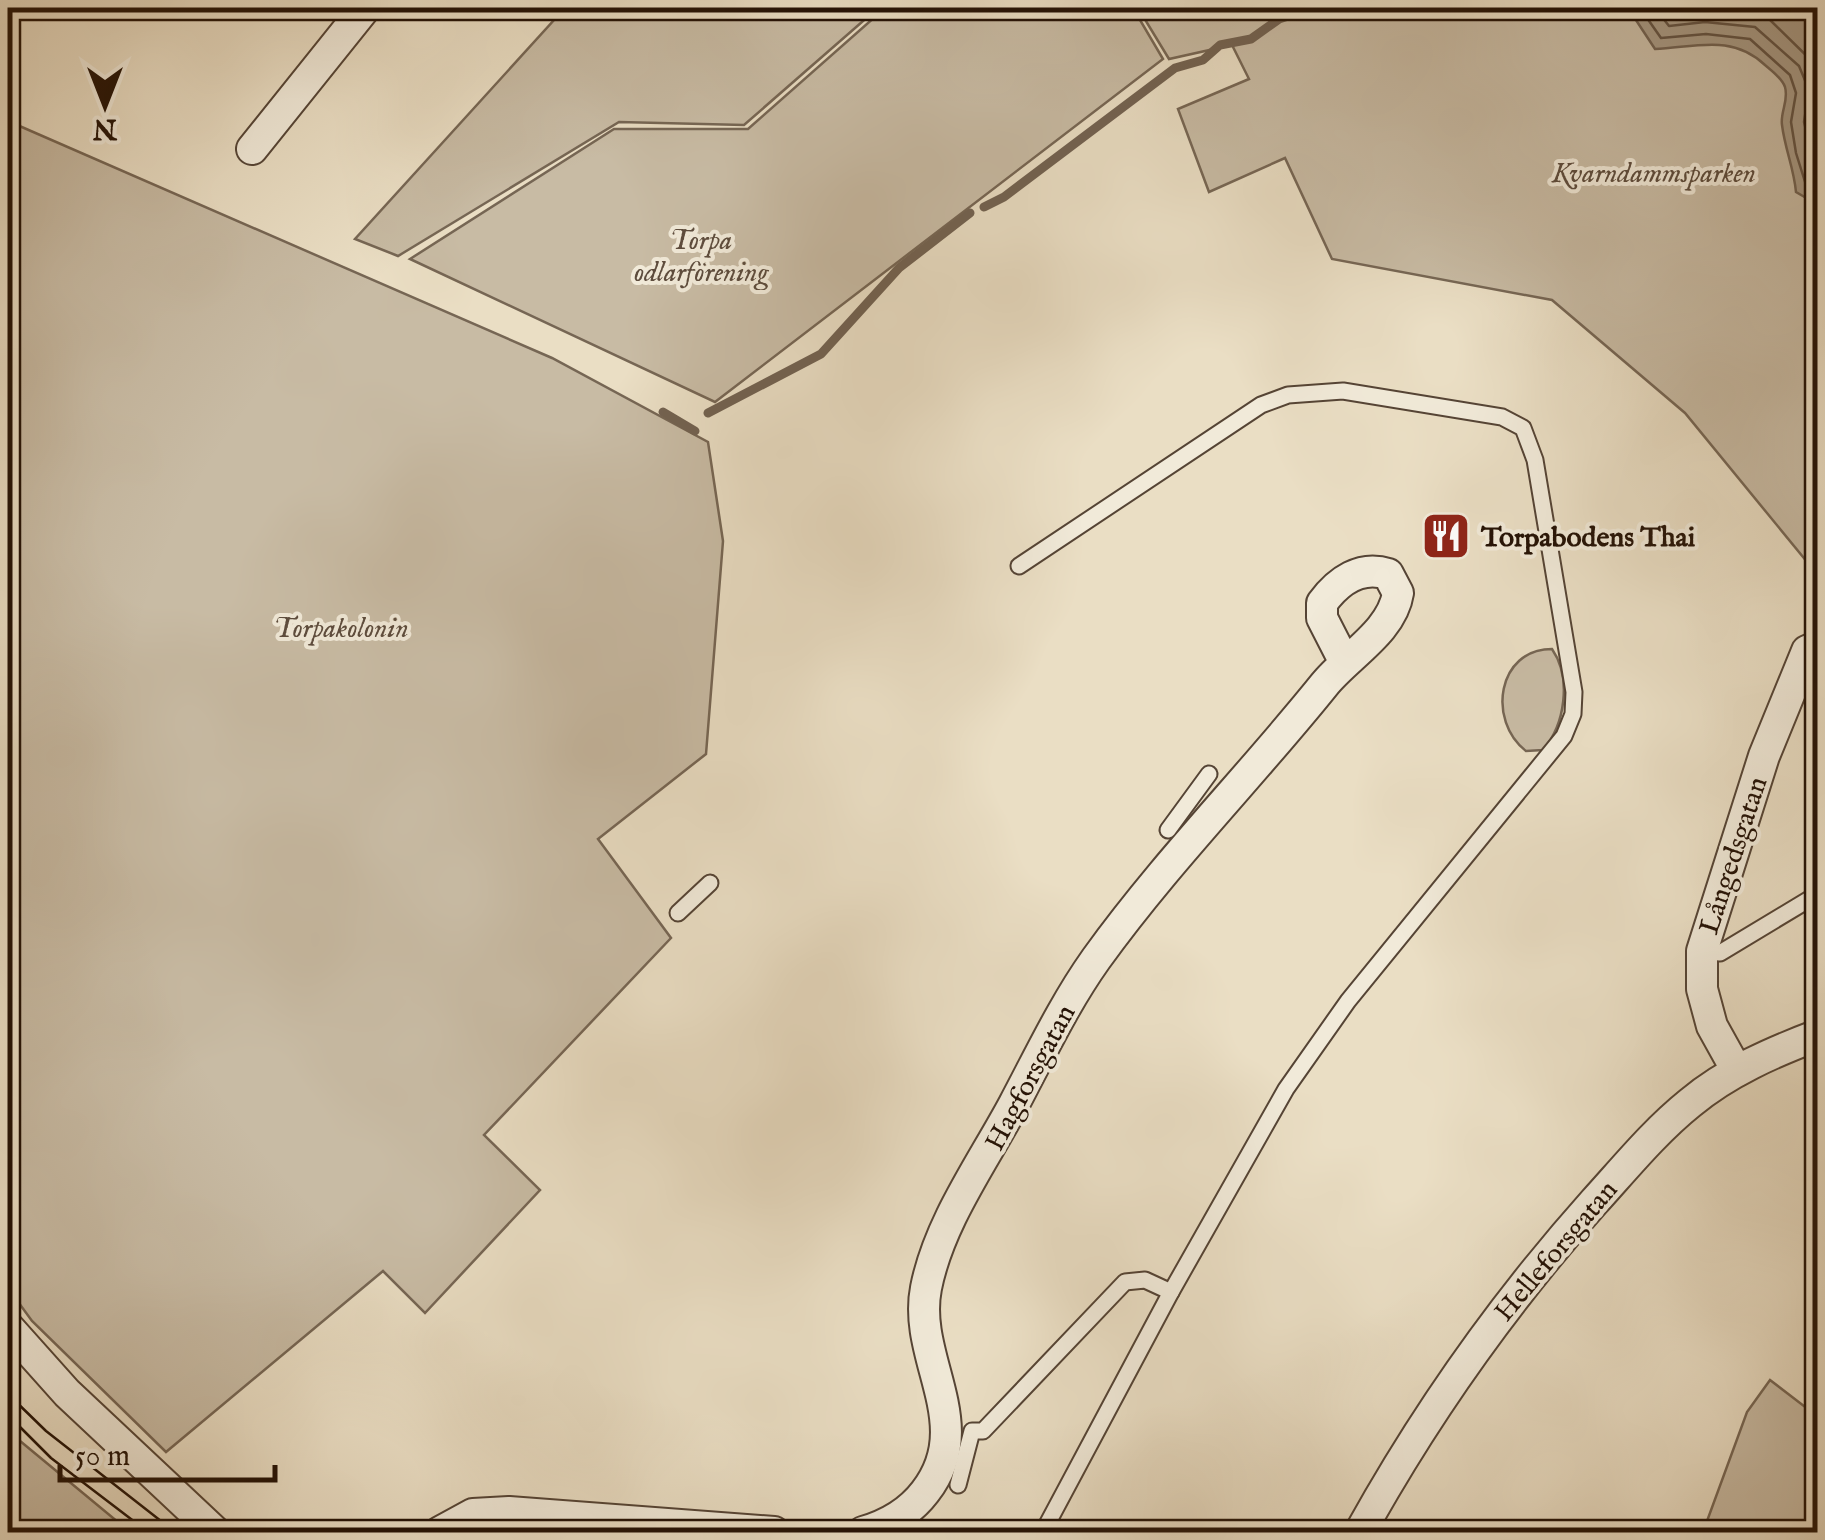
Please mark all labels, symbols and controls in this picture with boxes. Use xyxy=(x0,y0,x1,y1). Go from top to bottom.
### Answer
north arrow xyxy=(55,55,155,155)
text: N xyxy=(93,110,118,145)
park label: Kvarndammsparken xyxy=(1551,157,1756,192)
park label: Torpa odlarförening xyxy=(634,224,769,291)
restaurant icon: Torpabodens Thai xyxy=(1420,510,1472,562)
place label: Torpabodens Thai xyxy=(1480,521,1696,556)
park label: Torpakolonin xyxy=(273,612,409,647)
street label: Långedsgatan xyxy=(1692,772,1776,939)
street label: Hagforsgatan xyxy=(978,999,1084,1157)
street label: Helleforsgatan xyxy=(1488,1174,1626,1329)
scale bar xyxy=(60,1420,275,1482)
text: 50 m xyxy=(75,1438,130,1476)

